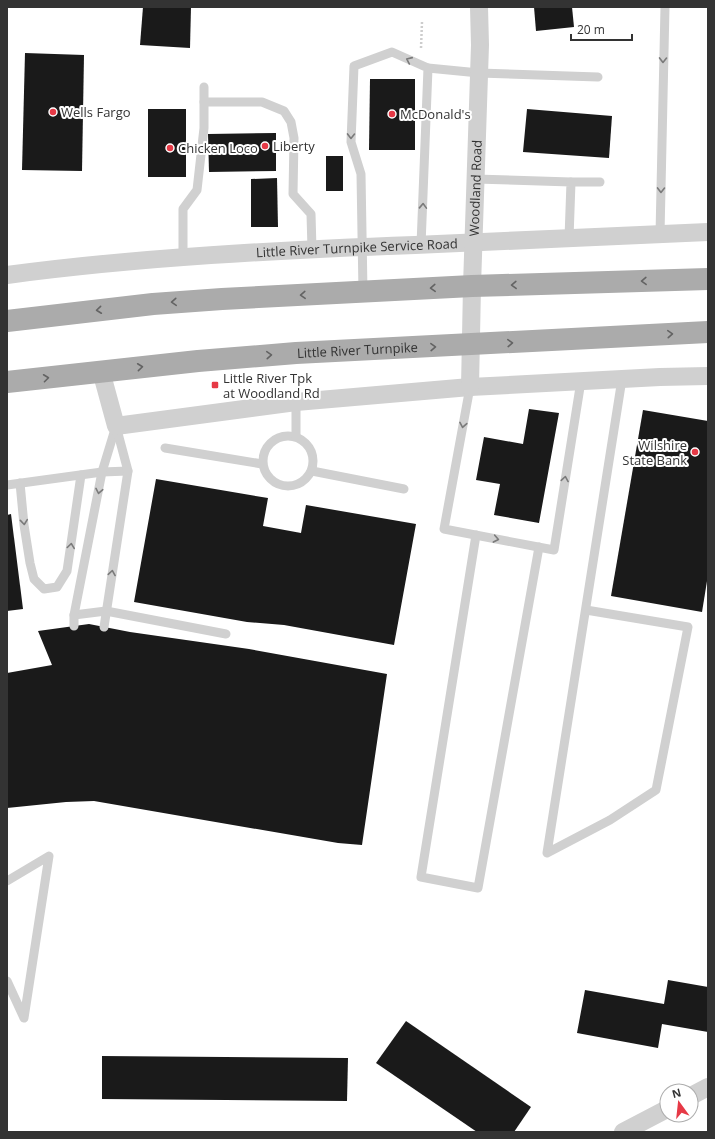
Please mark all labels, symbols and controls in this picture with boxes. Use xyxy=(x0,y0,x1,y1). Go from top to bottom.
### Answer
scale bar xyxy=(571,16,632,42)
text: 20 m xyxy=(577,21,605,38)
one-way arrow xyxy=(406,57,414,65)
one-way arrow xyxy=(659,57,668,63)
place label: Wells Fargo xyxy=(61,103,131,121)
place label: McDonald's xyxy=(400,105,471,123)
marker: Wells Fargo xyxy=(48,107,58,117)
marker: McDonald's xyxy=(387,109,397,119)
one-way arrow xyxy=(347,133,355,139)
place label: Liberty xyxy=(273,137,315,155)
place label: Chicken Loco xyxy=(178,139,258,157)
street label: Woodland Road xyxy=(465,140,486,237)
marker: Liberty xyxy=(260,141,270,151)
marker: Chicken Loco xyxy=(165,143,175,153)
one-way arrow xyxy=(657,187,665,193)
one-way arrow xyxy=(419,203,427,209)
street label: Little River Turnpike Service Road xyxy=(255,234,458,261)
one-way arrow xyxy=(641,277,647,285)
one-way arrow xyxy=(511,281,517,289)
one-way arrow xyxy=(430,284,436,293)
one-way arrow xyxy=(300,291,306,299)
one-way arrow xyxy=(171,298,177,307)
one-way arrow xyxy=(96,305,102,314)
one-way arrow xyxy=(667,330,673,339)
street label: Little River Turnpike xyxy=(297,338,418,362)
one-way arrow xyxy=(507,339,513,347)
one-way arrow xyxy=(430,342,436,351)
one-way arrow xyxy=(266,351,272,360)
one-way arrow xyxy=(137,363,143,372)
place label: Little River Tpk at Woodland Rd xyxy=(223,369,320,402)
one-way arrow xyxy=(43,374,49,383)
marker: Little River Tpk at Woodland Rd xyxy=(210,380,220,390)
one-way arrow xyxy=(460,422,468,428)
place label: Wilshire State Bank xyxy=(622,436,687,469)
marker: Wilshire State Bank xyxy=(690,447,700,457)
one-way arrow xyxy=(560,476,569,482)
one-way arrow xyxy=(95,488,103,494)
one-way arrow xyxy=(19,519,28,525)
one-way arrow xyxy=(493,534,499,543)
one-way arrow xyxy=(66,542,75,549)
one-way arrow xyxy=(107,570,116,576)
north arrow xyxy=(659,1083,699,1123)
text: N xyxy=(670,1084,683,1101)

